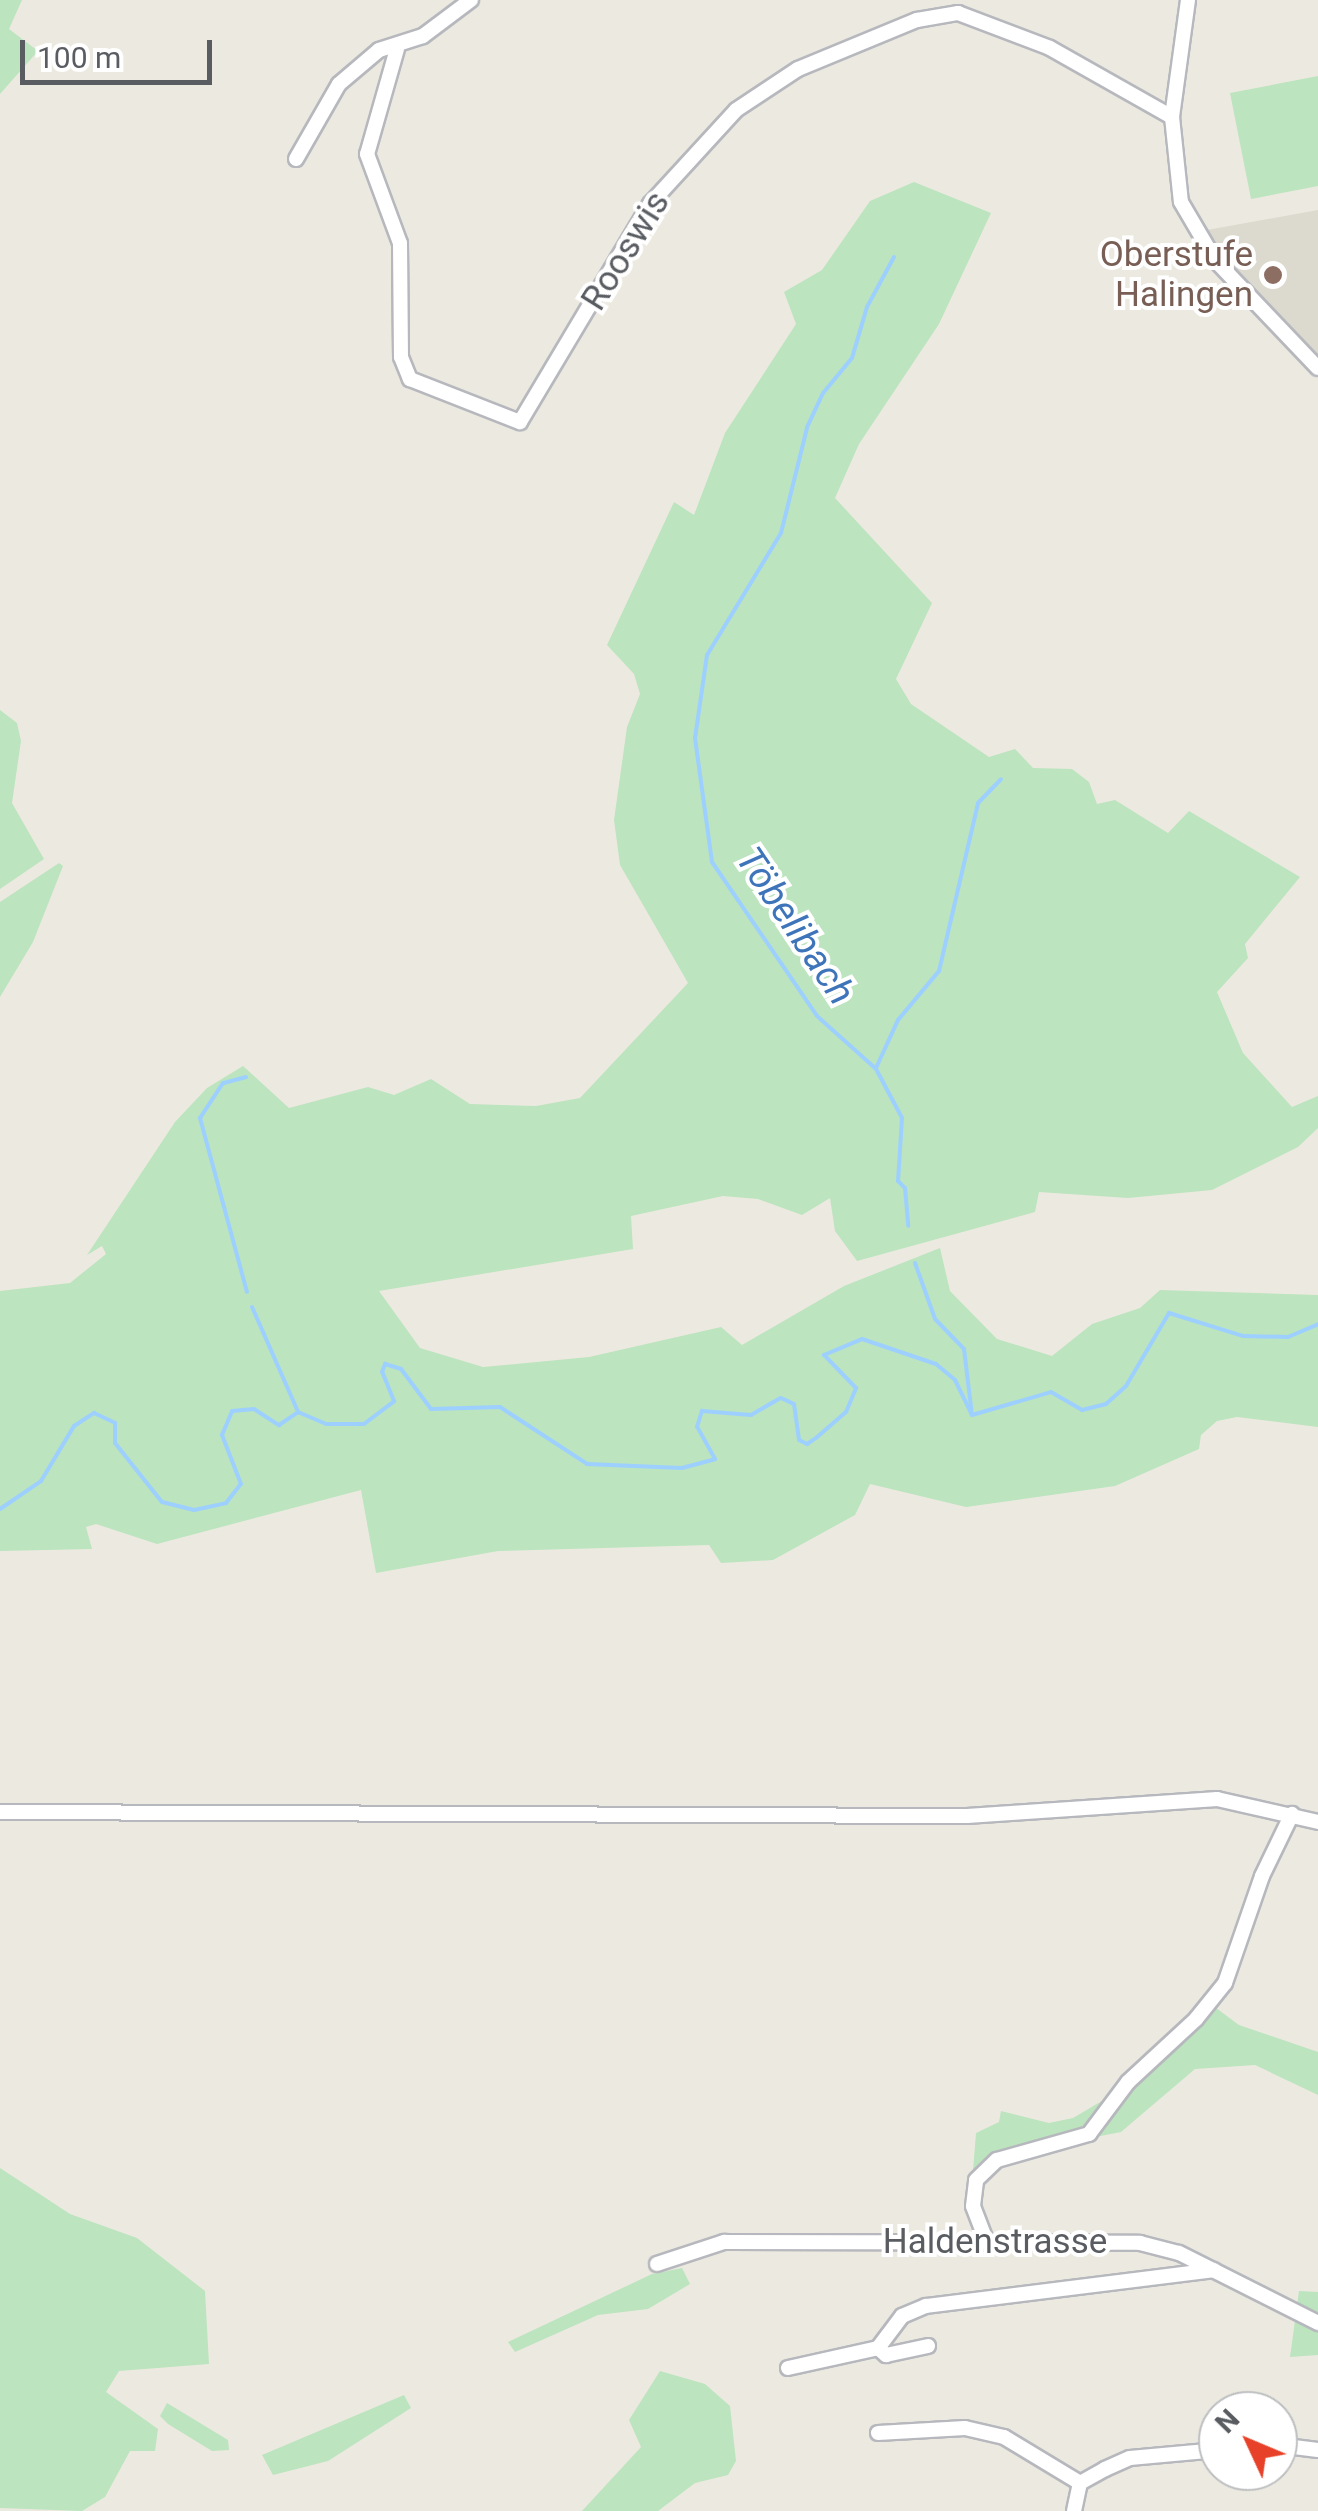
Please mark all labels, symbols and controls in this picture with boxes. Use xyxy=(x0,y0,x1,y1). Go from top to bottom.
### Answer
scale bar xyxy=(25,20,218,82)
text: 100 m xyxy=(37,40,121,75)
street label: Rooswis xyxy=(573,184,679,318)
place label: Oberstufe Halingen xyxy=(1100,234,1253,316)
marker: Oberstufe Halingen xyxy=(1262,264,1284,286)
water label: Töbelibach xyxy=(726,839,864,1013)
street label: Haldenstrasse xyxy=(883,2221,1107,2263)
north arrow xyxy=(1198,2391,1298,2491)
text: N xyxy=(1209,2403,1246,2440)

